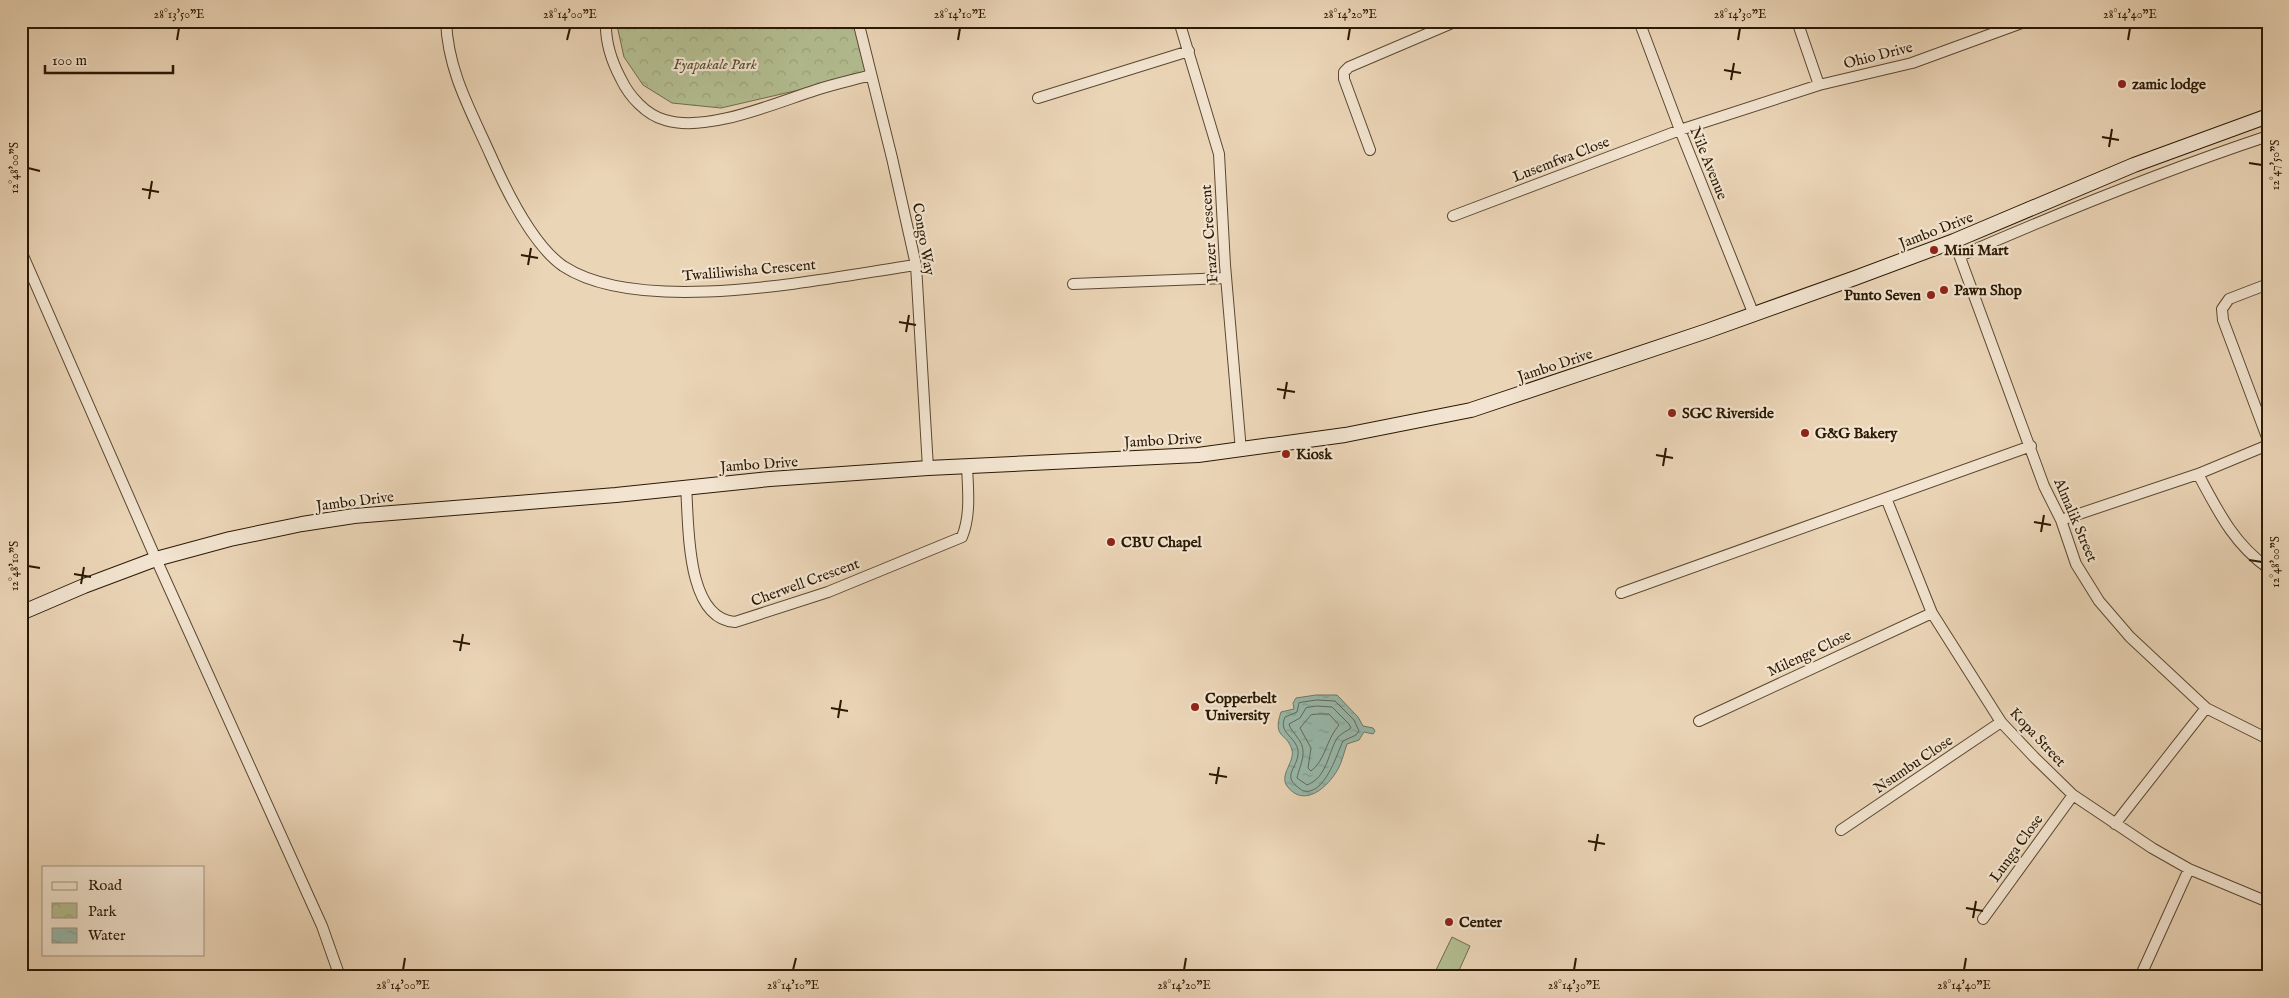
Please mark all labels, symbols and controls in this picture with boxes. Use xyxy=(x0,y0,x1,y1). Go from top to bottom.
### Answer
text: 28°13'50"E xyxy=(154,7,204,22)
text: 28°14'00"E xyxy=(543,7,597,22)
text: 28°14'10"E xyxy=(934,7,986,22)
text: 28°14'20"E xyxy=(1323,7,1377,22)
text: 28°14'30"E xyxy=(1714,7,1766,22)
text: 28°14'40"E xyxy=(2103,7,2157,22)
street label: Ohio Drive xyxy=(1842,38,1915,73)
scale bar xyxy=(45,42,172,74)
text: 100 m xyxy=(52,51,88,70)
park label: Fyapakale Park xyxy=(673,55,757,74)
place label: zamic lodge xyxy=(2132,75,2206,94)
marker: zamic lodge xyxy=(2116,78,2128,90)
street label: Nile Avenue xyxy=(1685,124,1732,202)
street label: Lusemfwa Close xyxy=(1510,132,1612,187)
text: 12°47'50"S xyxy=(2268,140,2283,190)
text: 12°48'00"S xyxy=(7,142,22,194)
street label: Frazer Crescent xyxy=(1197,184,1222,284)
street label: Congo Way xyxy=(908,201,939,277)
street label: Jambo Drive xyxy=(1894,208,1976,254)
place label: Mini Mart xyxy=(1944,241,2009,260)
marker: Mini Mart xyxy=(1928,244,1940,256)
street label: Twaliliwisha Crescent xyxy=(682,255,817,286)
place label: Pawn Shop xyxy=(1954,281,2022,300)
marker: Pawn Shop xyxy=(1938,284,1950,296)
place label: Punto Seven xyxy=(1844,286,1921,305)
marker: Punto Seven xyxy=(1925,289,1937,301)
street label: Jambo Drive xyxy=(1513,344,1595,387)
place label: SGC Riverside xyxy=(1682,404,1774,423)
marker: SGC Riverside xyxy=(1666,407,1678,419)
place label: G&G Bakery xyxy=(1815,424,1898,443)
marker: G&G Bakery xyxy=(1799,427,1811,439)
street label: Jambo Drive xyxy=(1122,429,1203,452)
place label: Kiosk xyxy=(1296,445,1333,464)
marker: Kiosk xyxy=(1280,448,1292,460)
street label: Jambo Drive xyxy=(717,452,799,477)
street label: Almalik Street xyxy=(2049,475,2102,565)
street label: Jambo Drive xyxy=(313,487,395,516)
place label: CBU Chapel xyxy=(1121,533,1203,552)
marker: CBU Chapel xyxy=(1105,536,1117,548)
text: 12°48'00"S xyxy=(2268,536,2283,588)
text: 12°48'10"S xyxy=(7,541,22,591)
street label: Cherwell Crescent xyxy=(748,554,862,611)
street label: Milenge Close xyxy=(1764,626,1854,681)
place label: Copperbelt University xyxy=(1204,689,1277,725)
marker: Copperbelt University xyxy=(1189,701,1201,713)
street label: Kopa Street xyxy=(2005,704,2070,771)
street label: Nsumbu Close xyxy=(1870,731,1956,798)
street label: Lunga Close xyxy=(1985,811,2047,886)
legend xyxy=(42,866,205,956)
text: Road xyxy=(88,876,123,895)
text: Park xyxy=(88,902,118,921)
place label: Center xyxy=(1459,913,1503,932)
marker: Center xyxy=(1443,916,1455,928)
text: Water xyxy=(88,926,126,945)
text: 28°14'00"E xyxy=(376,978,430,993)
text: 28°14'10"E xyxy=(767,978,819,993)
text: 28°14'20"E xyxy=(1157,978,1211,993)
text: 28°14'30"E xyxy=(1548,978,1600,993)
text: 28°14'40"E xyxy=(1937,978,1991,993)

